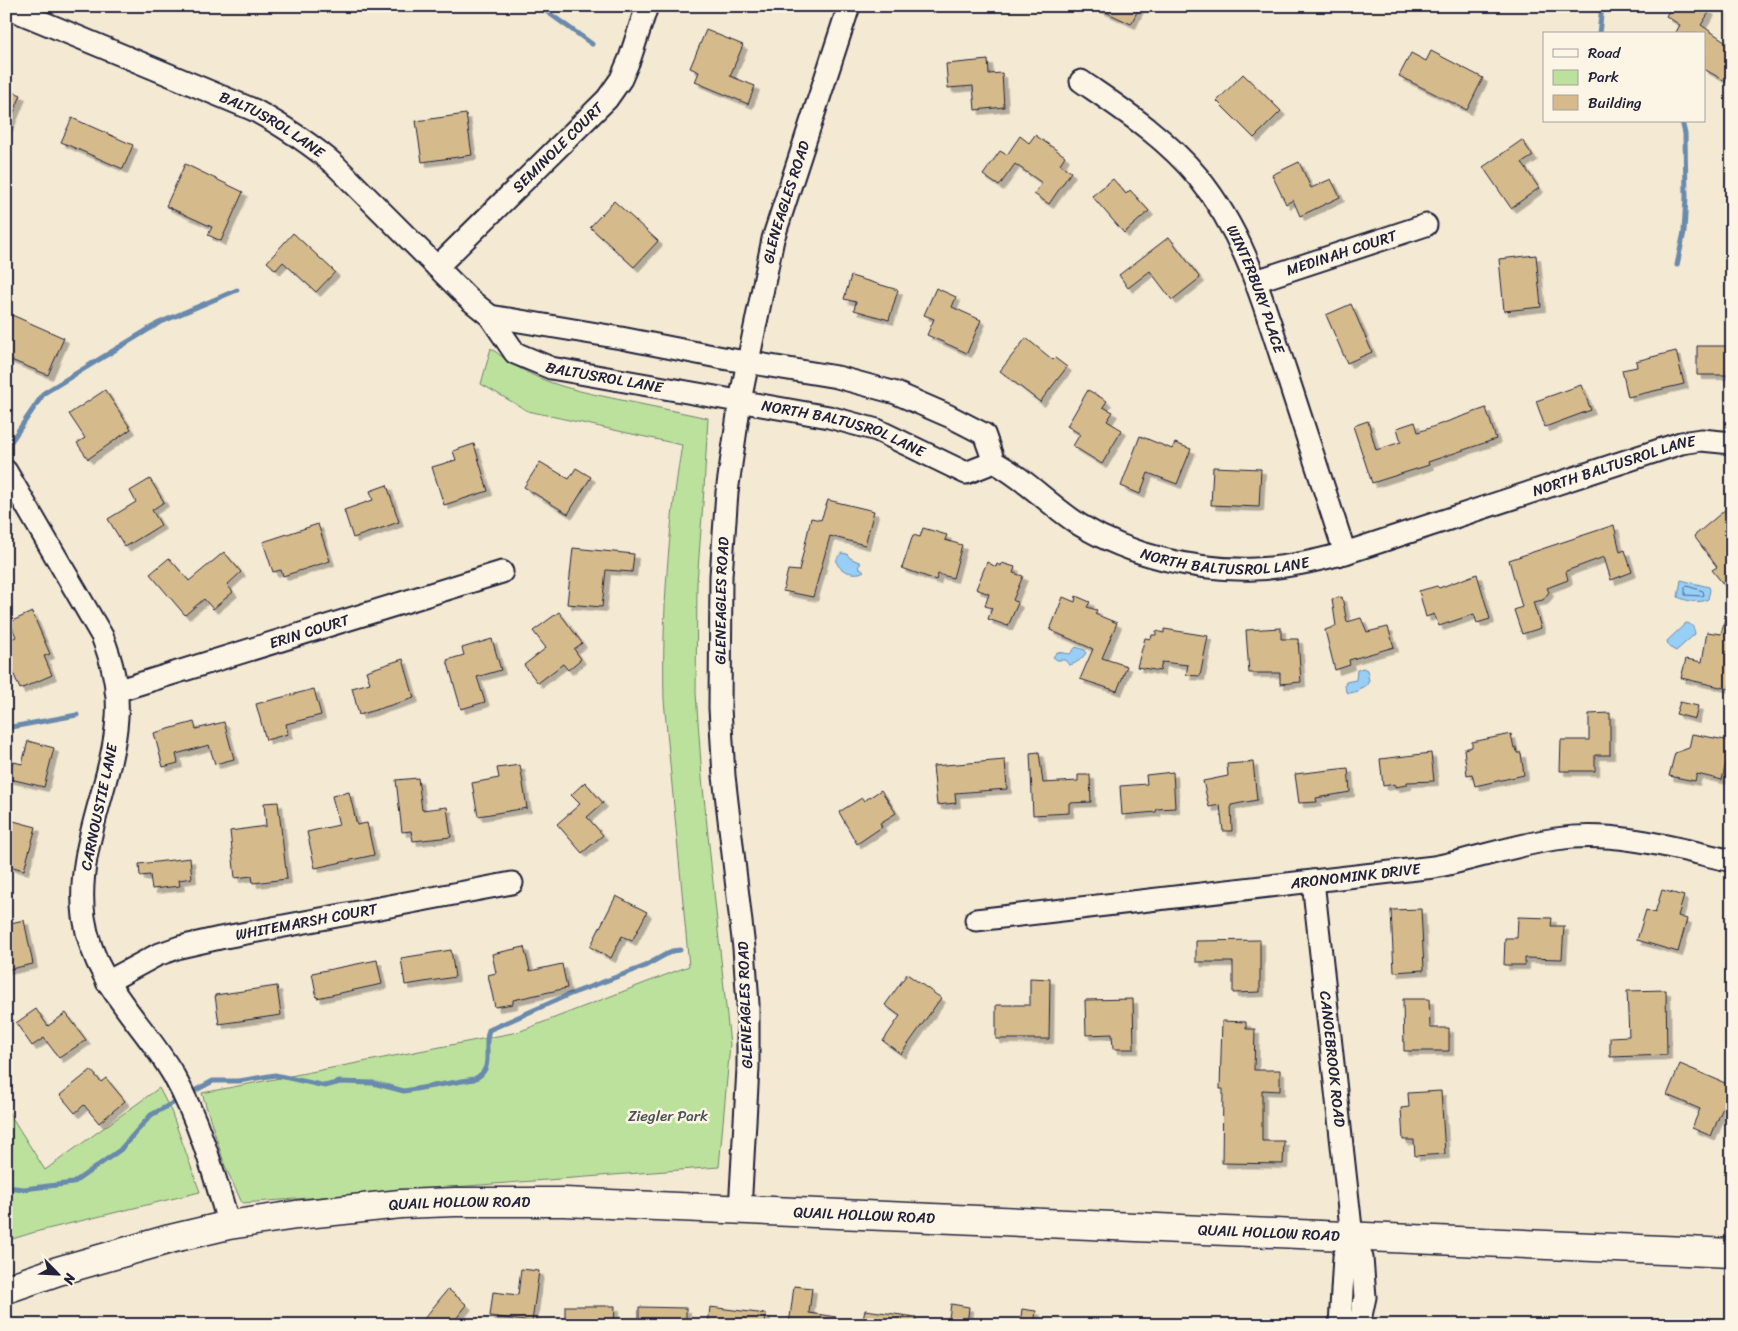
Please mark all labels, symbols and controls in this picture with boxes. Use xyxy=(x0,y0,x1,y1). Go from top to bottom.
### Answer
legend xyxy=(1543,32,1706,122)
text: Road xyxy=(1588,40,1621,66)
text: Park xyxy=(1588,64,1619,90)
street label: BALTUSROL LANE xyxy=(215,84,332,166)
text: Building xyxy=(1588,90,1642,116)
street label: SEMINOLE COURT xyxy=(506,95,611,199)
street label: GLENEAGLES ROAD xyxy=(755,137,817,266)
street label: WINTERBURY PLACE xyxy=(1219,220,1293,358)
street label: MEDINAH COURT xyxy=(1283,222,1402,283)
street label: BALTUSROL LANE xyxy=(541,354,667,401)
street label: NORTH BALTUSROL LANE xyxy=(760,392,931,465)
street label: NORTH BALTUSROL LANE xyxy=(1529,428,1699,504)
street label: GLENEAGLES ROAD xyxy=(707,536,737,664)
street label: NORTH BALTUSROL LANE xyxy=(1137,540,1313,582)
street label: ERIN COURT xyxy=(266,607,353,656)
street label: CARNOUSTIE LANE xyxy=(73,740,125,873)
street label: ARONOMINK DRIVE xyxy=(1288,855,1423,897)
street label: WHITEMARSH COURT xyxy=(233,895,381,948)
street label: GLENEAGLES ROAD xyxy=(730,941,760,1069)
street label: CANOEBROOK ROAD xyxy=(1312,990,1353,1128)
park label: Ziegler Park xyxy=(628,1103,708,1129)
street label: QUAIL HOLLOW ROAD xyxy=(387,1189,530,1218)
street label: QUAIL HOLLOW ROAD xyxy=(793,1199,936,1231)
street label: QUAIL HOLLOW ROAD xyxy=(1197,1217,1340,1249)
north arrow xyxy=(32,1248,82,1298)
text: N xyxy=(56,1269,83,1289)

